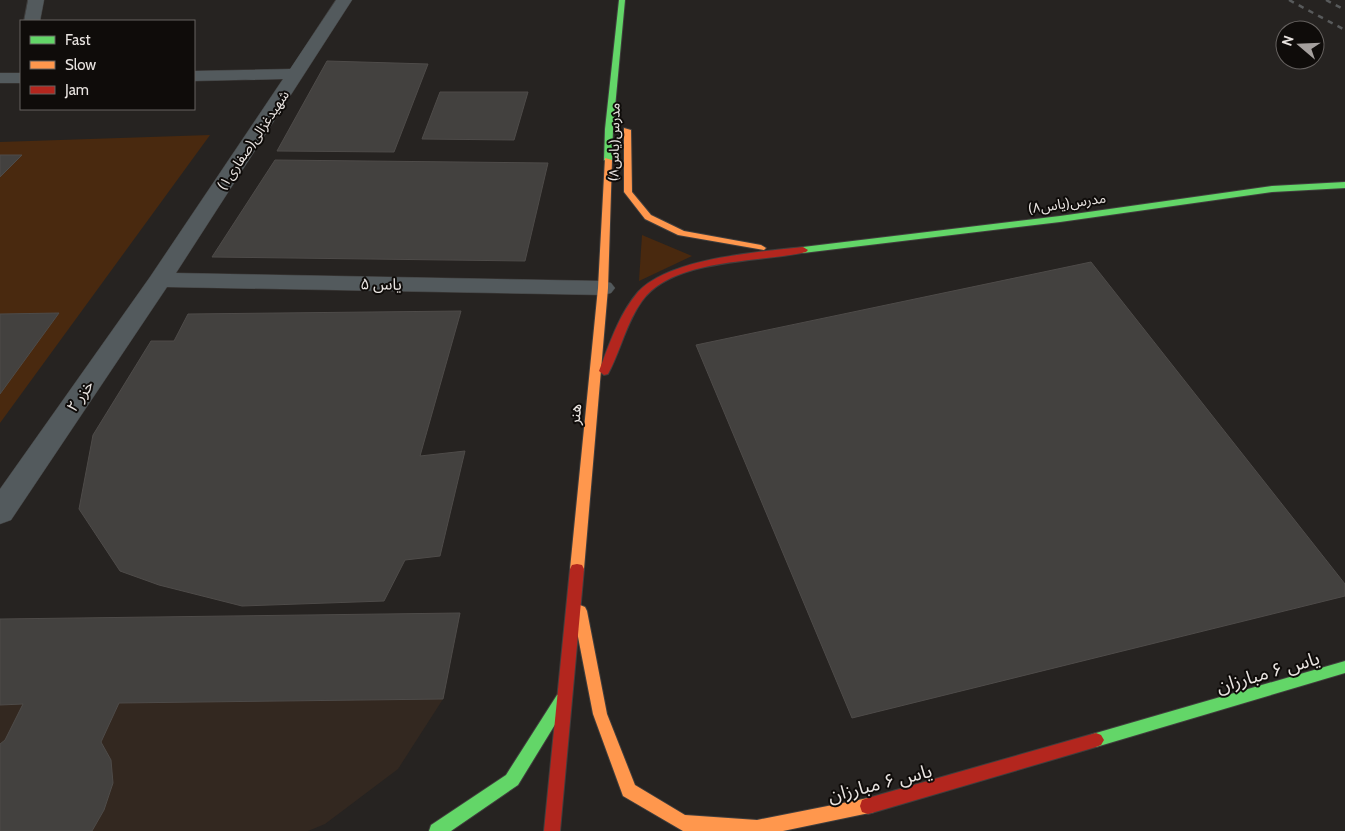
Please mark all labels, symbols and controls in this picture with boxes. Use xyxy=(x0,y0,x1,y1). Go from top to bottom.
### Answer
legend xyxy=(20,20,195,110)
north arrow xyxy=(1275,20,1325,70)
text: Fast xyxy=(65,31,90,49)
text: N xyxy=(1278,33,1298,48)
text: Slow xyxy=(65,56,96,74)
text: Jam xyxy=(64,81,89,99)
street label: شهیدغزالی(صفاری۱) xyxy=(213,87,293,193)
street label: مدرس(یاس۸) xyxy=(604,103,624,181)
street label: مدرس(یاس۸) xyxy=(1027,189,1107,217)
street label: یاس ۵ xyxy=(360,274,402,294)
street label: خزر ۲ xyxy=(62,376,98,416)
street label: هنر xyxy=(565,403,585,426)
street label: یاس ۶ مبارزان xyxy=(1214,646,1322,698)
street label: یاس ۶ مبارزان xyxy=(825,759,935,807)

